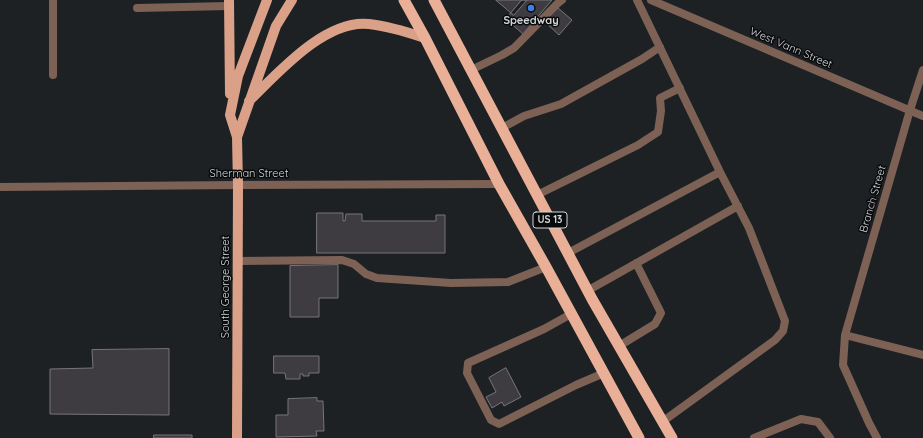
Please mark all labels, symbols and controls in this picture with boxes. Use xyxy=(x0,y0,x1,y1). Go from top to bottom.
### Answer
marker: Speedway xyxy=(526,3,536,13)
place label: Speedway xyxy=(503,14,559,28)
street label: West Vann Street xyxy=(748,25,834,71)
street label: Branch Street xyxy=(857,164,889,234)
street label: Sherman Street xyxy=(209,167,289,181)
road number: US 13 xyxy=(533,212,567,228)
street label: South George Street xyxy=(219,236,233,338)

